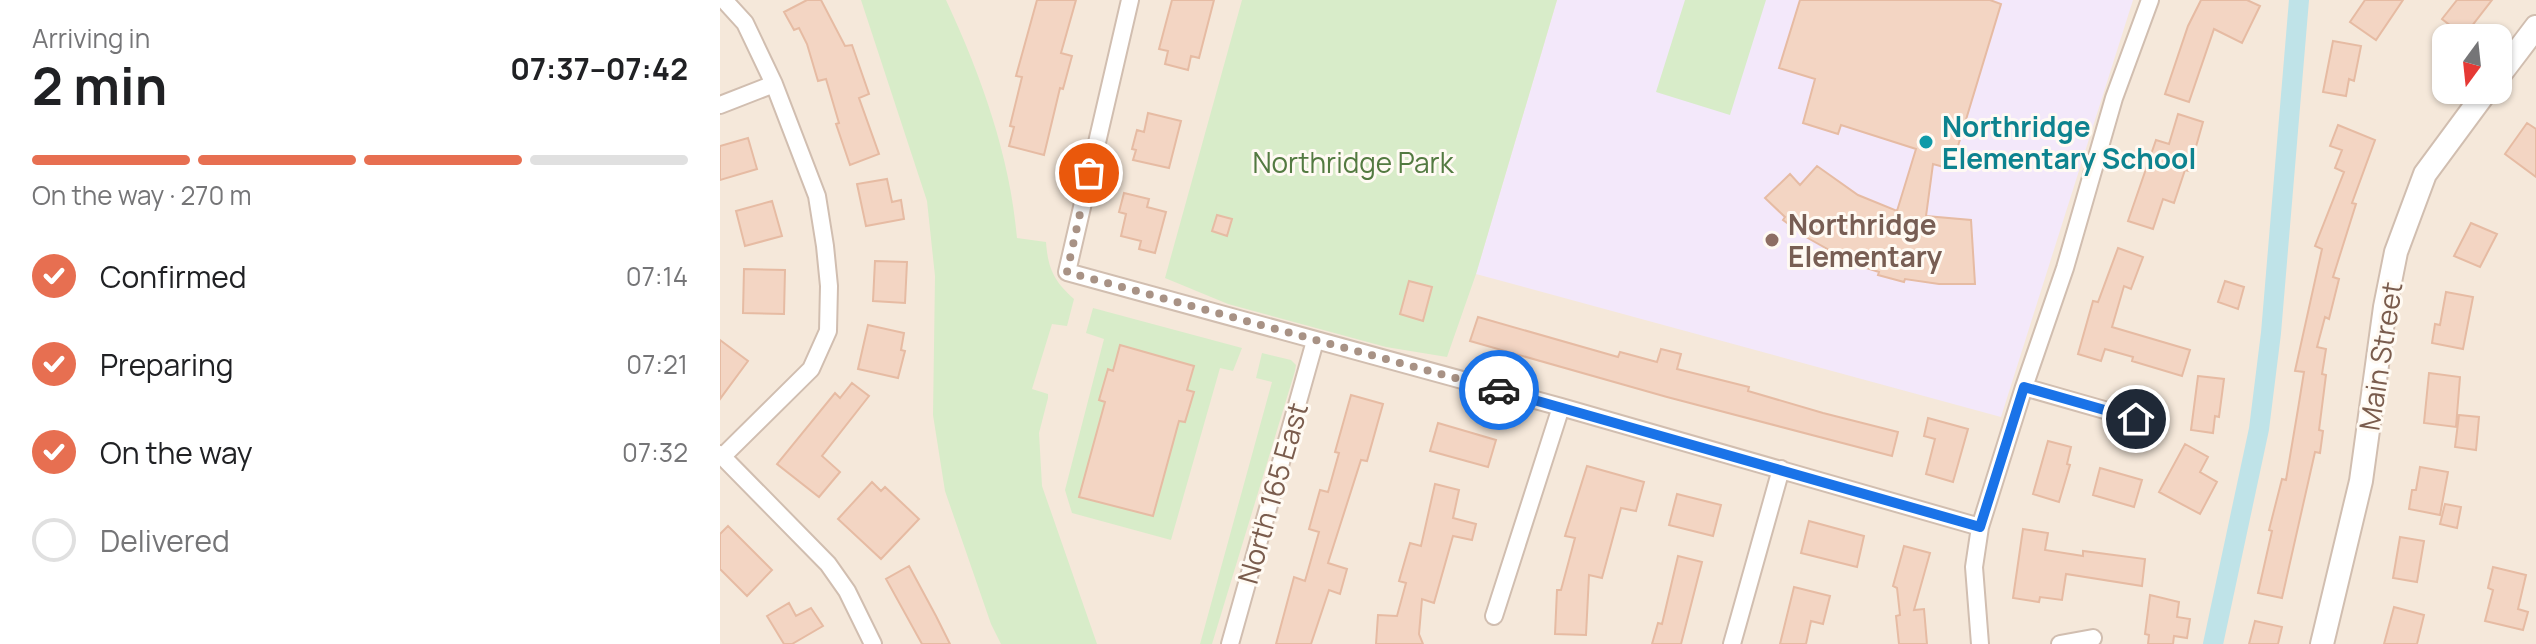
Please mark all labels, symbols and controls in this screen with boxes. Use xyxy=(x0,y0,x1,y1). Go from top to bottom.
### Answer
text: Arriving in xyxy=(32,20,150,56)
north arrow xyxy=(2432,24,2512,104)
map controls xyxy=(2432,24,2512,104)
text: 07:37–07:42 xyxy=(510,48,688,89)
text: 2 min xyxy=(32,50,167,121)
place label: Northridge Elementary School xyxy=(1942,107,2196,177)
marker: Northridge Elementary School xyxy=(1917,133,1935,151)
pin xyxy=(1055,139,1123,207)
park label: Northridge Park xyxy=(1252,143,1455,181)
icon: bag xyxy=(1067,151,1111,195)
text: On the way · 270 m xyxy=(32,177,252,213)
place label: Northridge Elementary xyxy=(1788,205,1943,275)
marker: Northridge Elementary xyxy=(1763,231,1781,249)
icon: check xyxy=(32,254,76,298)
text: Confirmed xyxy=(100,256,247,297)
text: 07:14 xyxy=(626,258,688,294)
street label: Main Street xyxy=(2349,279,2411,433)
icon: check xyxy=(32,342,76,386)
text: Preparing xyxy=(100,344,234,385)
text: 07:21 xyxy=(626,346,688,382)
courier xyxy=(1459,350,1539,430)
icon: car xyxy=(1477,368,1521,412)
pin xyxy=(2102,385,2170,453)
icon: home xyxy=(2114,397,2158,441)
street label: North 165 East xyxy=(1228,398,1316,588)
icon: check xyxy=(32,430,76,474)
text: On the way xyxy=(100,432,253,473)
text: 07:32 xyxy=(622,434,688,470)
text: Delivered xyxy=(100,520,230,561)

